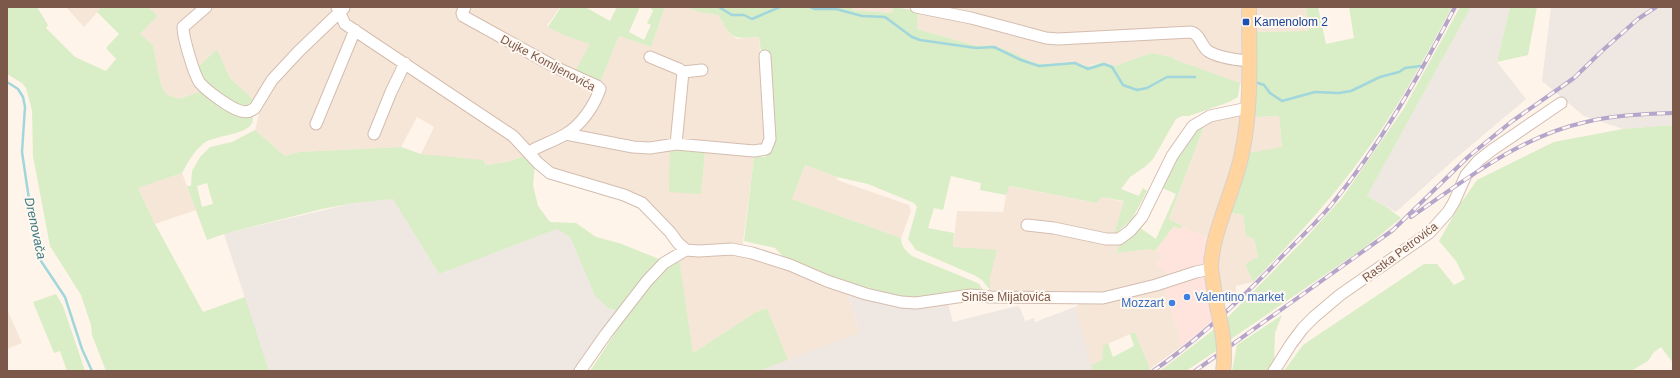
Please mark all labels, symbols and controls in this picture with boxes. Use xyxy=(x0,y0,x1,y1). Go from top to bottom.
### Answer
place label: Kamenolom 2 xyxy=(1254,15,1328,29)
marker: Kamenolom 2 xyxy=(1241,17,1251,27)
street label: Dujke Komljenovića xyxy=(498,32,598,94)
water label: Drenovača xyxy=(22,196,49,260)
street label: Rastka Petrovića xyxy=(1360,219,1441,285)
street label: Siniše Mijatovića xyxy=(961,290,1051,304)
place label: Valentino market xyxy=(1195,290,1285,304)
marker: Valentino market xyxy=(1182,292,1192,302)
place label: Mozzart xyxy=(1121,296,1165,310)
marker: Mozzart xyxy=(1167,298,1177,308)

